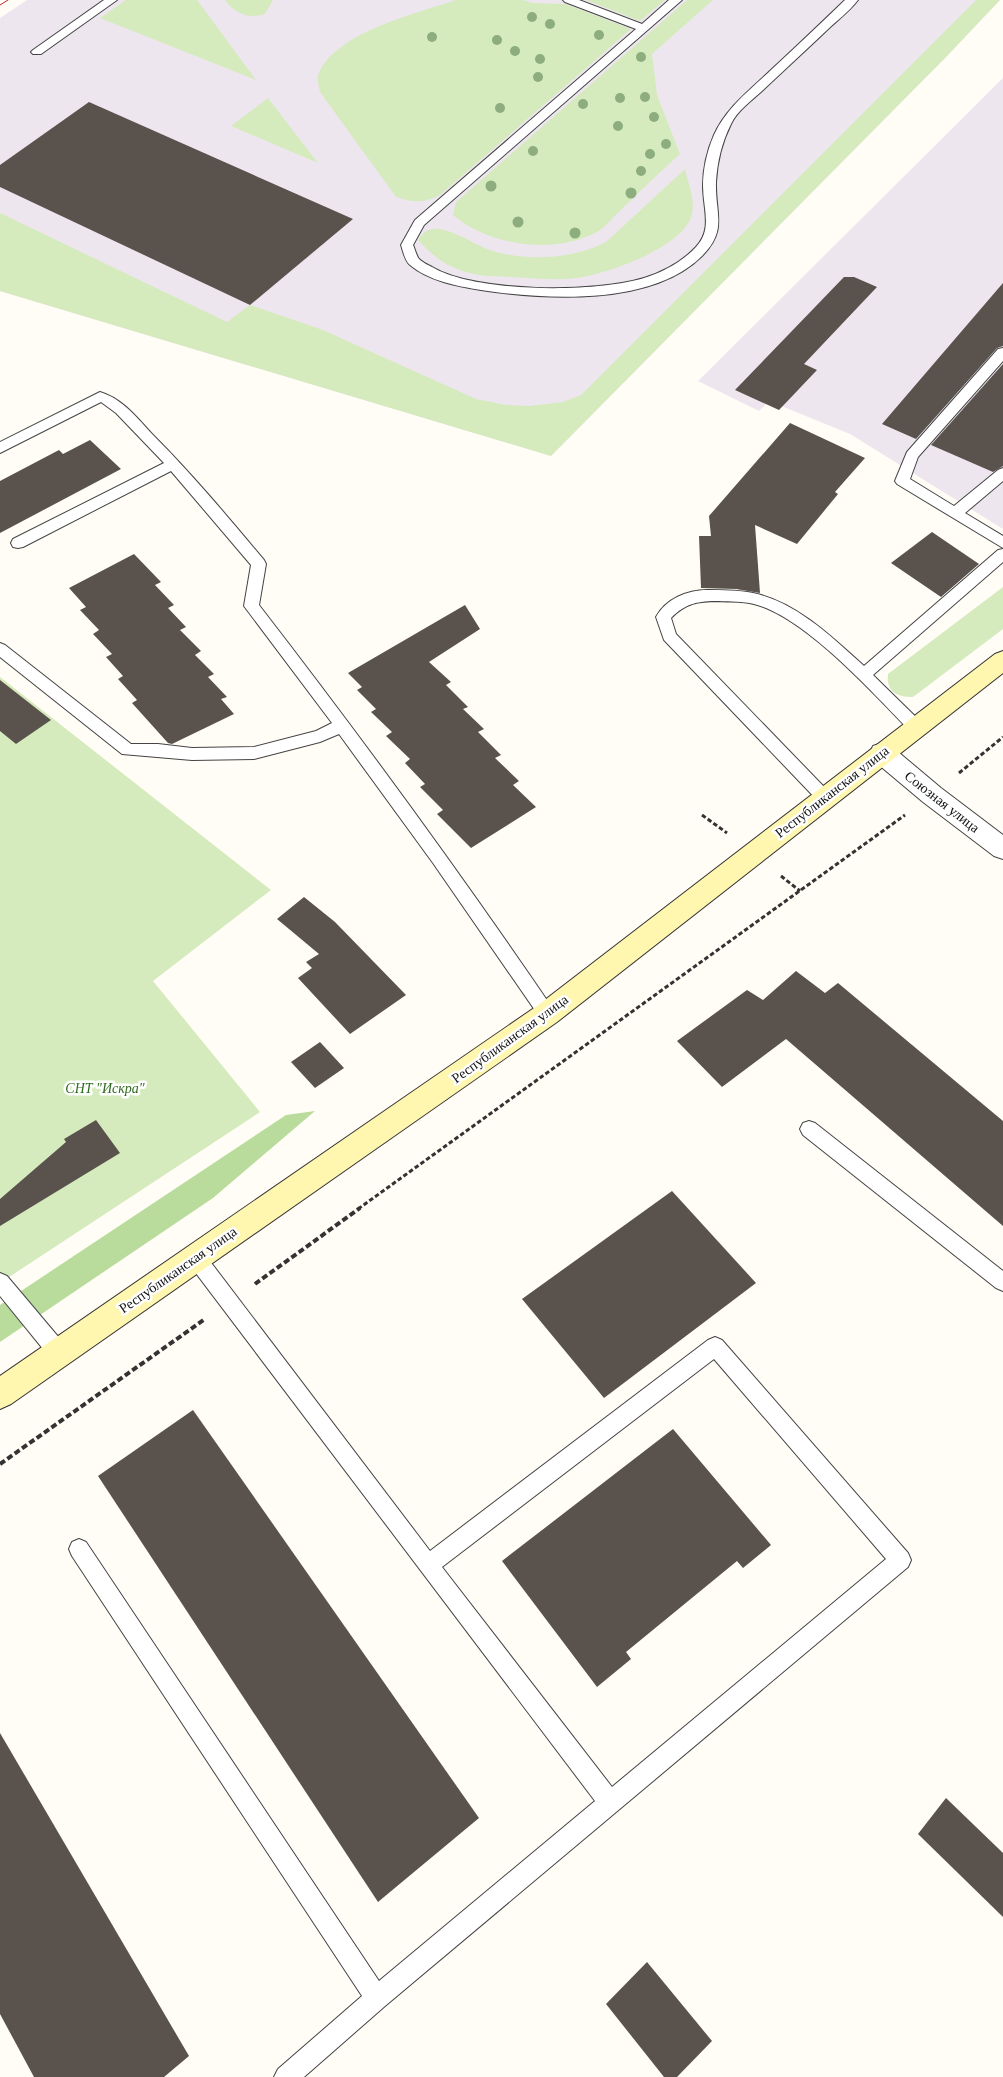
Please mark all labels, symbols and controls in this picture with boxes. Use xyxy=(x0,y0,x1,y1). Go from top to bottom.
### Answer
street label: Республиканская улица xyxy=(772,743,892,841)
street label: Союзная улица xyxy=(902,768,983,836)
street label: Республиканская улица xyxy=(449,991,572,1086)
park label: СНТ "Искра" xyxy=(65,1081,145,1096)
street label: Республиканская улица xyxy=(116,1223,240,1316)

